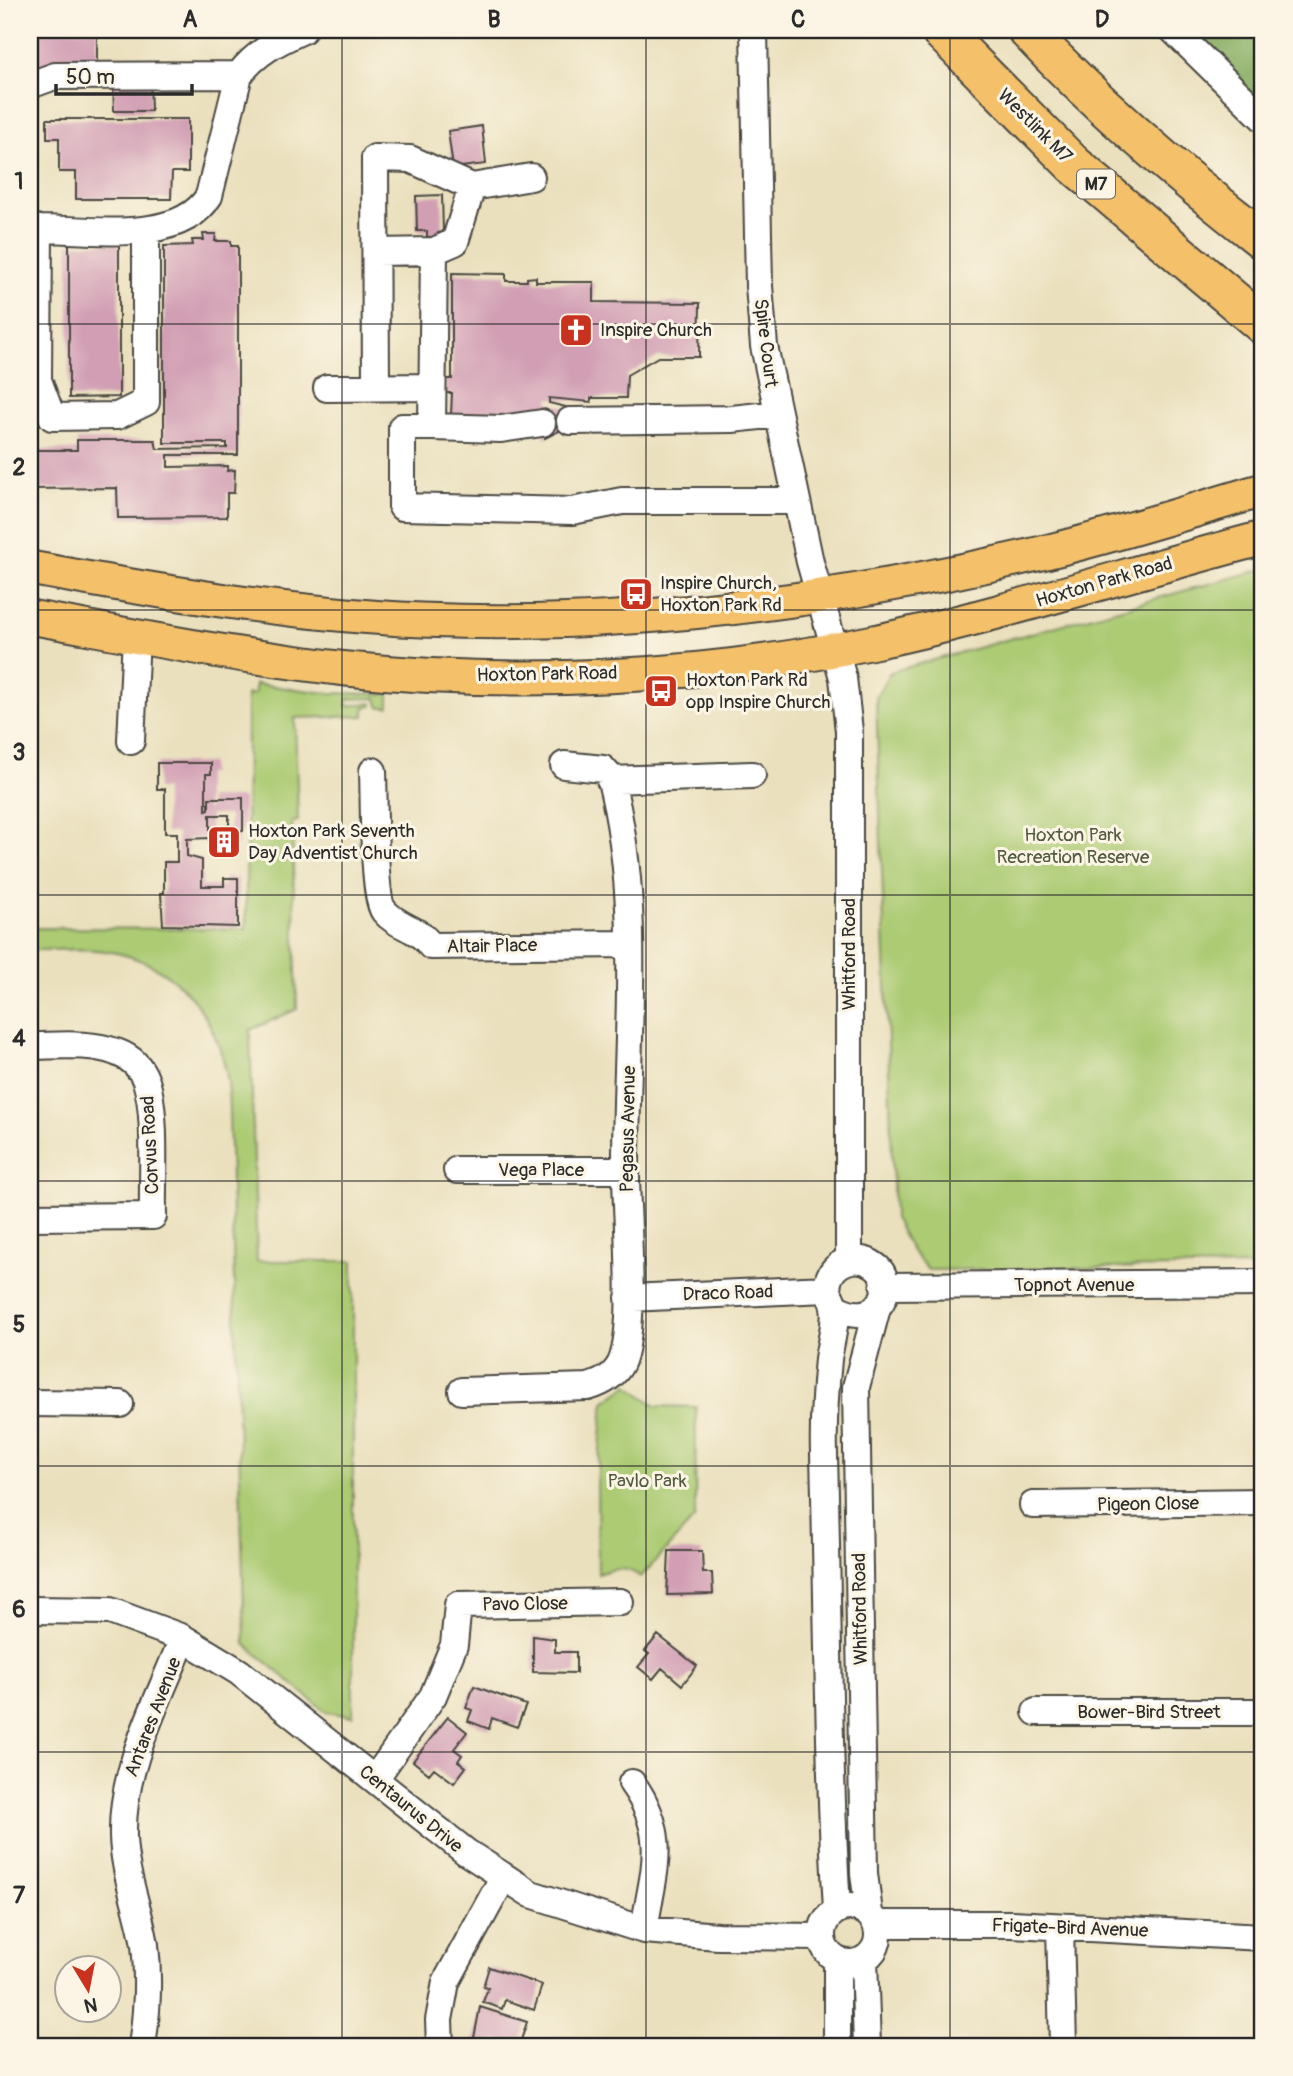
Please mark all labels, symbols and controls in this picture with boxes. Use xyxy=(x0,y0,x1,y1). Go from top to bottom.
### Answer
text: A xyxy=(183,5,198,34)
text: B xyxy=(487,5,501,34)
text: C xyxy=(791,5,805,34)
text: D xyxy=(1095,5,1109,34)
scale bar xyxy=(56,52,192,96)
text: 50 m xyxy=(66,64,115,91)
street label: Westlink M7 xyxy=(993,84,1077,168)
text: 1 xyxy=(15,167,24,196)
road number: M7 xyxy=(1077,169,1115,198)
street label: Spire Court xyxy=(749,297,783,389)
church icon: Inspire Church xyxy=(557,311,595,349)
place label: Inspire Church xyxy=(600,318,712,342)
text: 2 xyxy=(13,453,26,482)
street label: Hoxton Park Road xyxy=(1033,551,1175,613)
place label: Inspire Church, Hoxton Park Rd xyxy=(660,571,782,617)
bus stop icon: Inspire Church, Hoxton Park Rd xyxy=(617,575,655,613)
street label: Hoxton Park Road xyxy=(476,661,618,687)
place label: Hoxton Park Rd opp Inspire Church xyxy=(686,668,831,714)
bus stop icon: Hoxton Park Rd opp Inspire Church xyxy=(642,672,680,710)
text: 3 xyxy=(13,738,25,767)
place label: Hoxton Park Seventh Day Adventist Church xyxy=(248,819,418,865)
building icon: Hoxton Park Seventh Day Adventist Church xyxy=(205,823,243,861)
park label: Hoxton Park Recreation Reserve xyxy=(997,823,1150,869)
street label: Whitford Road xyxy=(837,898,861,1010)
street label: Altair Place xyxy=(447,933,538,959)
text: 4 xyxy=(12,1024,26,1053)
street label: Pegasus Avenue xyxy=(615,1065,641,1193)
street label: Corvus Road xyxy=(135,1095,165,1195)
street label: Vega Place xyxy=(498,1158,585,1182)
street label: Topnot Avenue xyxy=(1014,1273,1135,1297)
street label: Draco Road xyxy=(682,1279,774,1307)
text: 5 xyxy=(13,1310,25,1339)
park label: Pavlo Park xyxy=(607,1469,687,1493)
street label: Pigeon Close xyxy=(1097,1491,1200,1517)
street label: Whitford Road xyxy=(847,1553,873,1665)
street label: Pavo Close xyxy=(482,1591,569,1617)
text: 6 xyxy=(12,1595,26,1624)
street label: Antares Avenue xyxy=(119,1653,187,1780)
street label: Bower-Bird Street xyxy=(1077,1700,1221,1724)
street label: Centaurus Drive xyxy=(354,1760,468,1859)
text: 7 xyxy=(13,1881,26,1910)
street label: Frigate-Bird Avenue xyxy=(991,1913,1149,1943)
north arrow xyxy=(52,1954,122,2024)
text: N xyxy=(82,1992,99,2018)

